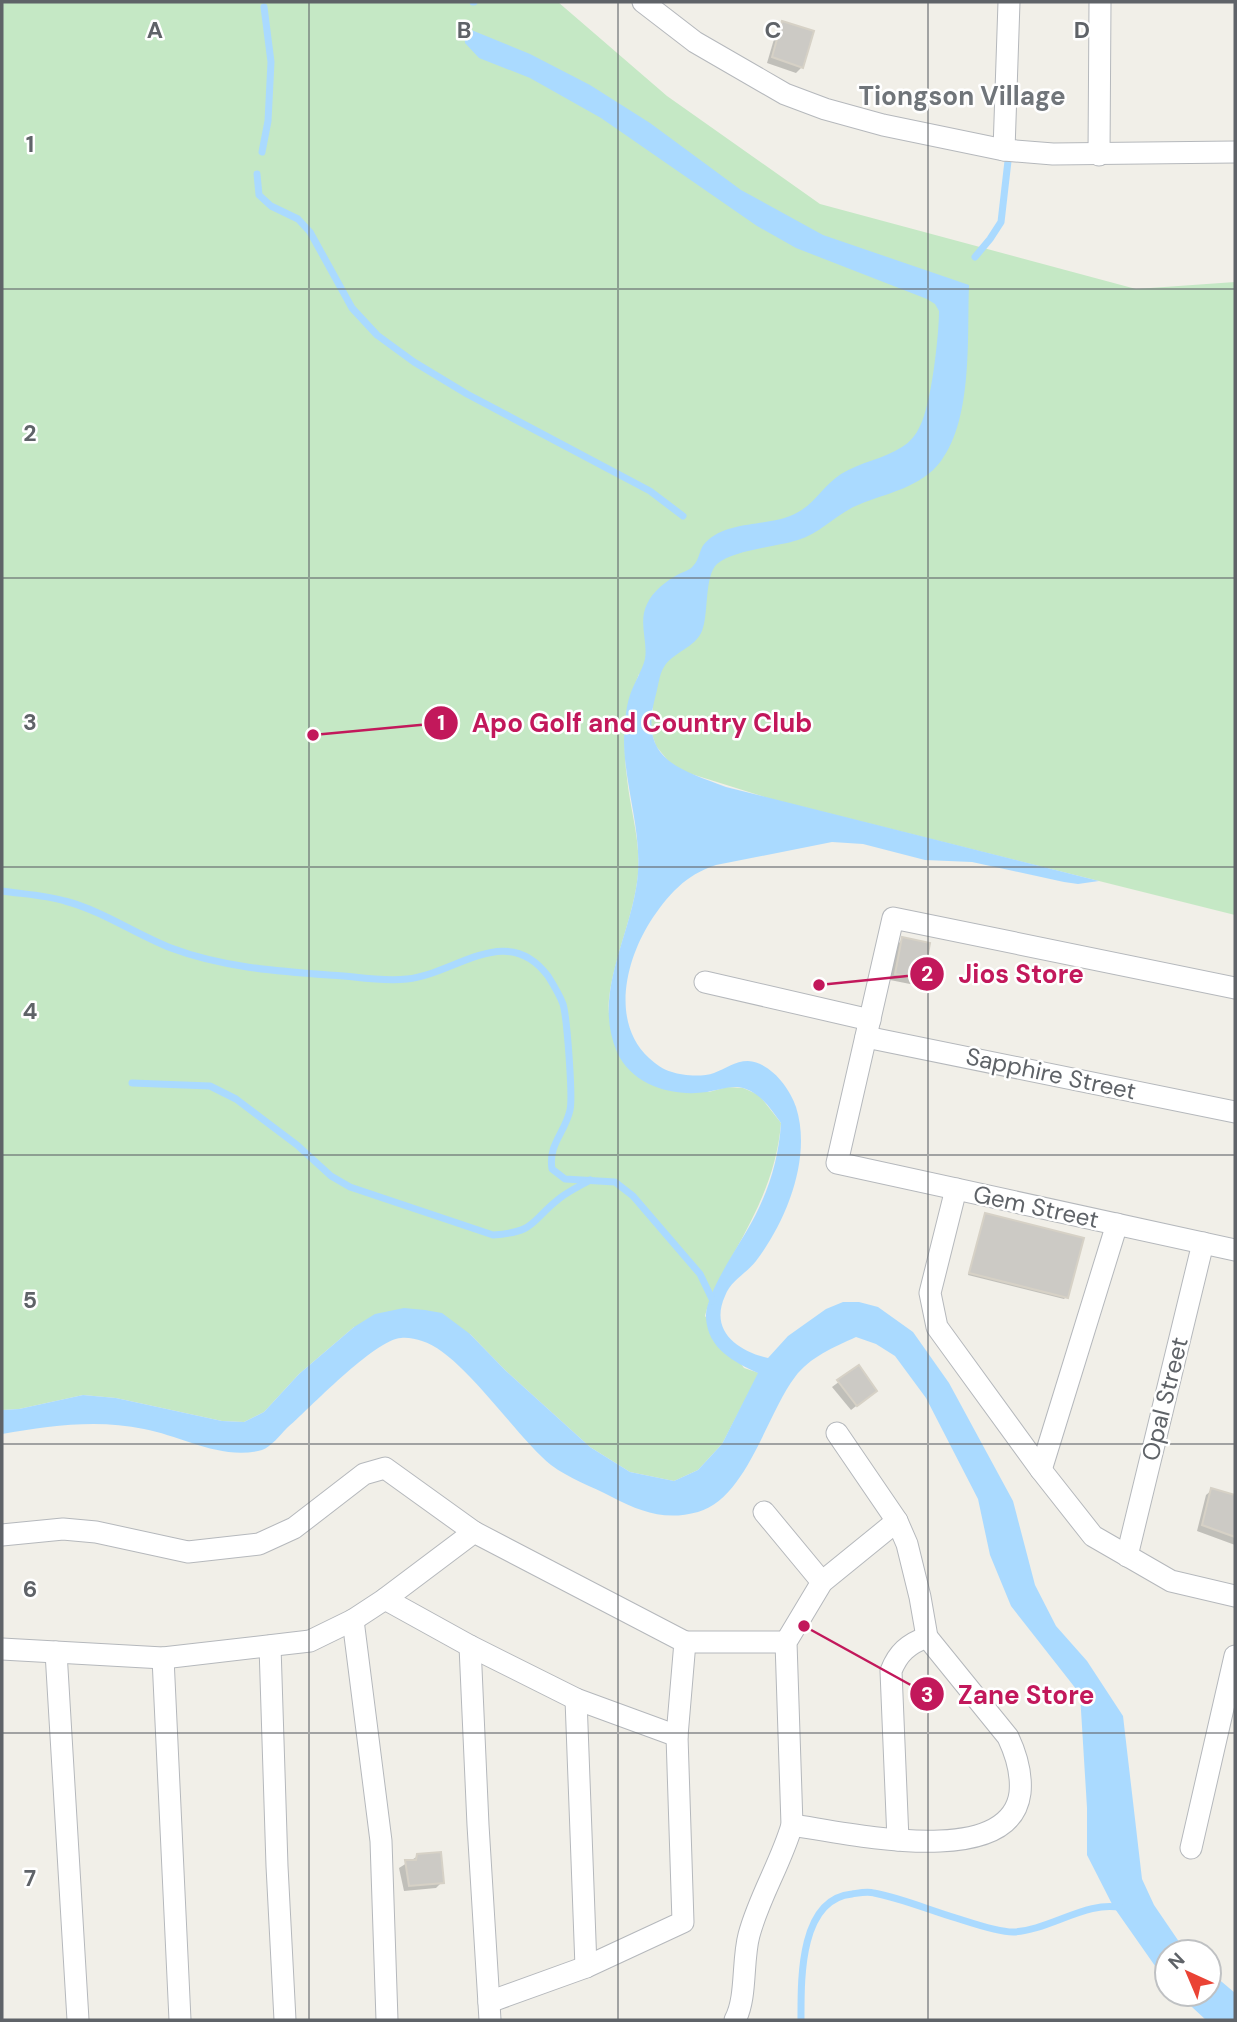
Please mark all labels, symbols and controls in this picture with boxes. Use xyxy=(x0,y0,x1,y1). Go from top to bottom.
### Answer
text: A xyxy=(147,15,163,45)
text: B xyxy=(457,15,471,45)
text: C xyxy=(765,15,781,45)
text: D xyxy=(1074,15,1090,45)
district label: Tiongson Village xyxy=(858,79,1066,113)
text: 1 xyxy=(26,129,34,159)
text: 2 xyxy=(23,418,37,448)
callout: Apo Golf and Country Club xyxy=(423,700,827,747)
text: Apo Golf and Country Club xyxy=(472,706,812,740)
text: 3 xyxy=(23,707,37,737)
text: 1 xyxy=(437,709,445,737)
callout: Jios Store xyxy=(909,950,1098,997)
text: Jios Store xyxy=(958,957,1084,991)
text: 2 xyxy=(921,960,933,988)
text: 4 xyxy=(23,996,38,1026)
street label: Sapphire Street xyxy=(963,1040,1139,1107)
street label: Gem Street xyxy=(970,1178,1102,1235)
text: 5 xyxy=(23,1285,37,1315)
street label: Opal Street xyxy=(1134,1334,1195,1464)
text: 6 xyxy=(23,1574,37,1604)
callout: Zane Store xyxy=(909,1671,1109,1718)
text: Zane Store xyxy=(958,1678,1094,1712)
text: 3 xyxy=(921,1681,933,1709)
text: 7 xyxy=(24,1863,36,1893)
north arrow xyxy=(1153,1938,1223,2008)
text: N xyxy=(1163,1947,1190,1975)

